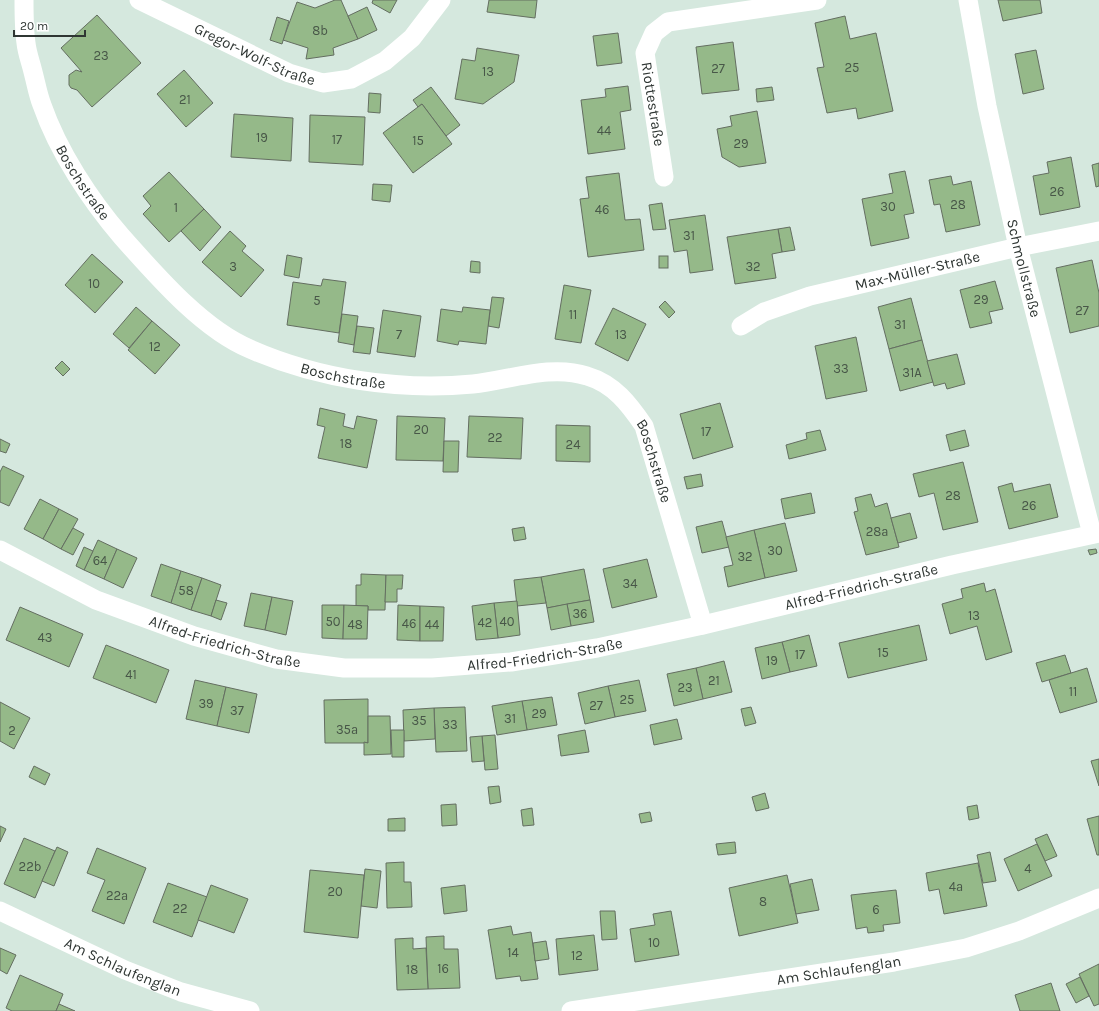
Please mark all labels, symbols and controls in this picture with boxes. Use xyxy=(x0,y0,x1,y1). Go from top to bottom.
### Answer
scale bar xyxy=(14,12,85,38)
text: 20 m xyxy=(20,19,48,33)
street label: Gregor-Wolf-Straße xyxy=(191,19,317,89)
house number: 8b xyxy=(312,23,328,38)
house number: 23 xyxy=(93,48,109,63)
house number: 25 xyxy=(845,60,859,75)
street label: Riottestraße xyxy=(637,61,669,147)
house number: 27 xyxy=(711,61,725,76)
house number: 13 xyxy=(482,64,494,79)
house number: 21 xyxy=(179,92,191,107)
house number: 44 xyxy=(597,123,611,138)
house number: 19 xyxy=(256,130,268,145)
house number: 17 xyxy=(332,132,342,147)
house number: 15 xyxy=(412,133,424,148)
house number: 29 xyxy=(733,136,749,151)
street label: Boschstraße xyxy=(52,142,114,224)
house number: 26 xyxy=(1050,184,1064,199)
house number: 28 xyxy=(950,197,966,212)
house number: 30 xyxy=(880,199,896,214)
house number: 1 xyxy=(174,200,178,215)
house number: 46 xyxy=(595,202,609,217)
street label: Schmollstraße xyxy=(1003,217,1045,319)
house number: 31 xyxy=(683,228,695,243)
street label: Max-Müller-Straße xyxy=(853,247,982,294)
house number: 3 xyxy=(229,259,237,274)
house number: 32 xyxy=(745,259,761,274)
house number: 10 xyxy=(88,276,100,291)
house number: 29 xyxy=(973,292,989,307)
house number: 5 xyxy=(313,293,321,308)
house number: 27 xyxy=(1075,303,1089,318)
house number: 11 xyxy=(569,307,577,322)
house number: 31 xyxy=(894,317,906,332)
house number: 7 xyxy=(396,327,402,342)
house number: 13 xyxy=(615,327,627,342)
house number: 12 xyxy=(149,339,161,354)
street label: Boschstraße xyxy=(298,359,387,393)
house number: 33 xyxy=(833,361,849,376)
house number: 31A xyxy=(902,365,922,380)
street label: Boschstraße xyxy=(633,415,675,505)
house number: 20 xyxy=(413,422,429,437)
house number: 17 xyxy=(701,424,711,439)
house number: 22 xyxy=(487,430,503,445)
house number: 18 xyxy=(340,436,352,451)
house number: 24 xyxy=(566,437,580,452)
house number: 28 xyxy=(945,488,961,503)
house number: 26 xyxy=(1022,498,1036,513)
house number: 28a xyxy=(866,524,888,539)
house number: 30 xyxy=(767,543,783,558)
house number: 32 xyxy=(737,549,753,564)
house number: 64 xyxy=(93,553,107,568)
street label: Alfred-Friedrich-Straße xyxy=(783,560,940,614)
house number: 34 xyxy=(623,576,637,591)
house number: 58 xyxy=(178,583,194,598)
house number: 36 xyxy=(572,606,588,621)
house number: 13 xyxy=(968,608,980,623)
street label: Alfred-Friedrich-Straße xyxy=(147,611,302,671)
house number: 50 xyxy=(325,614,341,629)
house number: 40 xyxy=(500,614,515,629)
house number: 42 xyxy=(478,615,492,630)
house number: 46 xyxy=(402,616,416,631)
house number: 48 xyxy=(347,617,363,632)
house number: 44 xyxy=(425,617,439,632)
house number: 43 xyxy=(38,630,52,645)
street label: Alfred-Friedrich-Straße xyxy=(466,634,624,674)
house number: 15 xyxy=(877,645,889,660)
house number: 17 xyxy=(795,647,805,662)
house number: 19 xyxy=(766,653,778,668)
house number: 41 xyxy=(125,667,137,682)
house number: 21 xyxy=(708,673,720,688)
house number: 23 xyxy=(677,680,693,695)
house number: 11 xyxy=(1069,684,1077,699)
house number: 25 xyxy=(620,692,634,707)
house number: 39 xyxy=(198,696,214,711)
house number: 27 xyxy=(589,698,603,713)
house number: 37 xyxy=(230,703,244,718)
house number: 29 xyxy=(531,706,547,721)
house number: 31 xyxy=(504,711,516,726)
house number: 35 xyxy=(411,713,427,728)
house number: 33 xyxy=(442,717,458,732)
house number: 35a xyxy=(336,722,358,737)
house number: 2 xyxy=(8,723,16,738)
house number: 22b xyxy=(19,859,41,874)
house number: 4 xyxy=(1024,861,1032,876)
house number: 4a xyxy=(949,879,963,894)
house number: 20 xyxy=(327,884,343,899)
house number: 22a xyxy=(106,888,128,903)
house number: 8 xyxy=(759,894,767,909)
house number: 22 xyxy=(172,901,188,916)
house number: 6 xyxy=(872,902,880,917)
street label: Am Schlaufenglan xyxy=(61,934,184,1000)
house number: 10 xyxy=(648,935,660,950)
house number: 14 xyxy=(507,945,519,960)
house number: 12 xyxy=(571,948,583,963)
street label: Am Schlaufenglan xyxy=(775,952,903,989)
house number: 16 xyxy=(437,961,449,976)
house number: 18 xyxy=(406,962,418,977)

